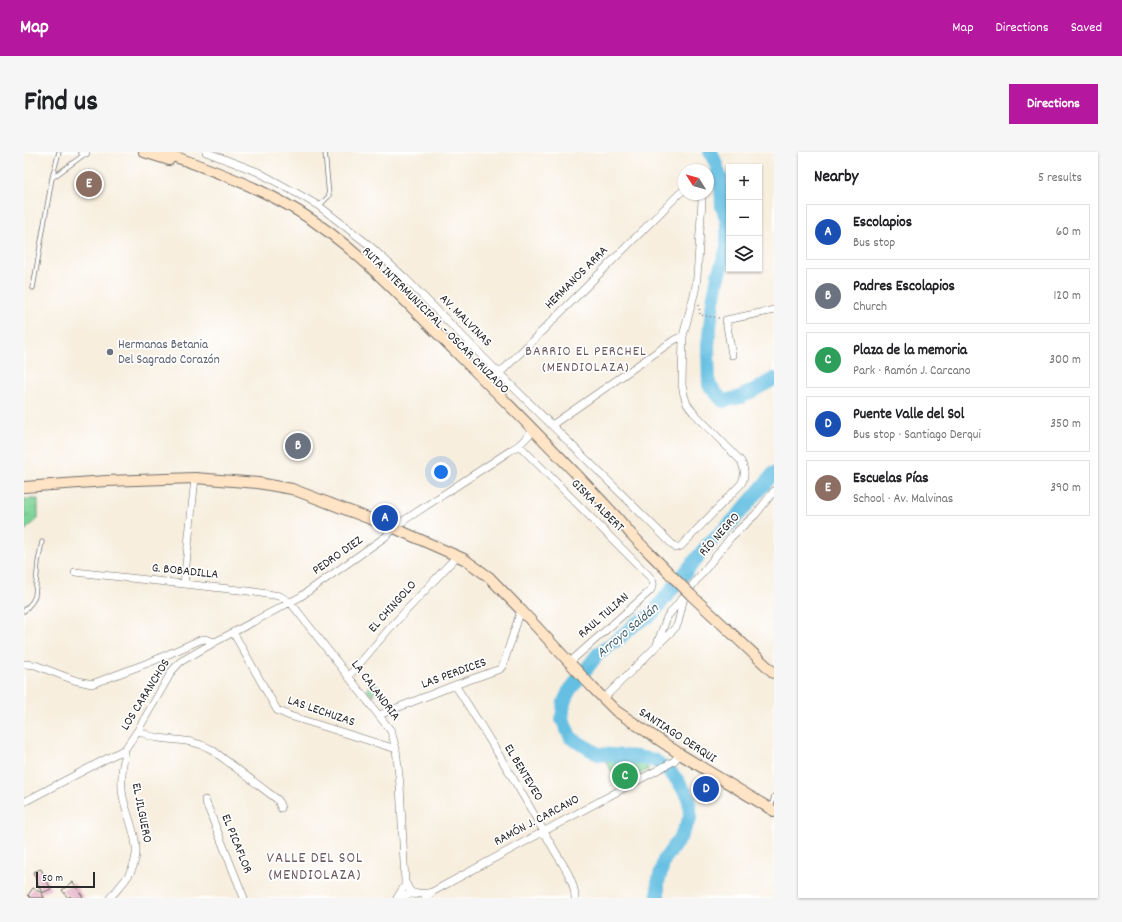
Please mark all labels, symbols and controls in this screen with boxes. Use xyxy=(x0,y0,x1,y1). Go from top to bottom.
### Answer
text: Map xyxy=(20,15,49,42)
text: Map xyxy=(952,18,974,38)
text: Directions xyxy=(996,18,1049,38)
text: Saved xyxy=(1071,18,1102,38)
text: Find us xyxy=(24,84,98,124)
button: Directions xyxy=(1009,84,1098,124)
north arrow xyxy=(678,164,714,200)
map controls xyxy=(726,164,762,272)
button: + xyxy=(726,164,762,200)
text: Nearby xyxy=(814,166,858,190)
pin: E xyxy=(76,169,102,199)
text: 5 results xyxy=(1038,169,1082,188)
button: − xyxy=(726,200,762,236)
text: Escolapios xyxy=(853,212,912,234)
text: A xyxy=(824,223,832,242)
text: 60 m xyxy=(1056,223,1081,242)
text: Bus stop xyxy=(853,234,895,253)
button: layers xyxy=(726,236,762,272)
street label: HERMANOS ARRA xyxy=(541,242,613,314)
street label: RUTA INTERMUNICIPAL - OSCAR CRUZADO xyxy=(357,243,513,399)
text: Padres Escolapios xyxy=(853,276,955,298)
text: B xyxy=(825,287,831,306)
text: 120 m xyxy=(1053,287,1081,306)
street label: AV. MALVINAS xyxy=(434,290,496,352)
text: Church xyxy=(853,298,887,317)
place label: Hermanas Betania Del Sagrado Corazón xyxy=(118,336,220,370)
text: Plaza de la memoria xyxy=(853,340,967,362)
district label: BARRIO EL PERCHEL (MENDIOLAZA) xyxy=(525,342,647,378)
marker: Hermanas Betania Del Sagrado Corazón xyxy=(105,347,115,357)
text: C xyxy=(825,351,831,370)
text: 300 m xyxy=(1049,351,1081,370)
text: Park · Ramón J. Carcano xyxy=(853,362,971,381)
text: Puente Valle del Sol xyxy=(853,404,964,426)
text: D xyxy=(825,415,831,434)
text: 350 m xyxy=(1050,415,1081,434)
text: Bus stop · Santiago Derqui xyxy=(853,426,981,445)
pin: B xyxy=(285,431,311,461)
your location xyxy=(431,462,451,482)
text: Escuelas Pías xyxy=(853,468,929,490)
street label: GISKA ALBERT xyxy=(566,475,628,537)
text: E xyxy=(825,479,831,498)
text: 390 m xyxy=(1050,479,1081,498)
text: School · Av. Malvinas xyxy=(853,490,953,509)
pin: A xyxy=(372,503,398,533)
street label: RÍO NEGRO xyxy=(695,509,745,561)
street label: PEDRO DIEZ xyxy=(309,532,367,580)
street label: G. BOBADILLA xyxy=(151,559,219,585)
street label: EL CHINGOLO xyxy=(364,577,422,637)
street label: RAUL TULIAN xyxy=(574,588,634,644)
water label: Arroyo Saldán xyxy=(593,599,664,663)
street label: LAS PERDICES xyxy=(419,653,489,695)
street label: LOS CARANCHOS xyxy=(116,655,176,734)
street label: LA CALANDRIA xyxy=(346,657,404,725)
street label: LAS LECHUZAS xyxy=(285,692,358,733)
street label: SANTIAGO DERQUI xyxy=(634,704,720,768)
street label: EL BENTEVEO xyxy=(499,741,547,805)
pin: C xyxy=(612,761,638,791)
pin: D xyxy=(693,774,719,804)
street label: EL JILGUERO xyxy=(126,781,156,845)
street label: RAMÓN J. CARCANO xyxy=(491,790,583,852)
street label: EL PICAFLOR xyxy=(215,811,257,877)
district label: VALLE DEL SOL (MENDIOLAZA) xyxy=(267,848,363,887)
scale bar xyxy=(36,870,95,889)
text: 50 m xyxy=(42,871,63,887)

